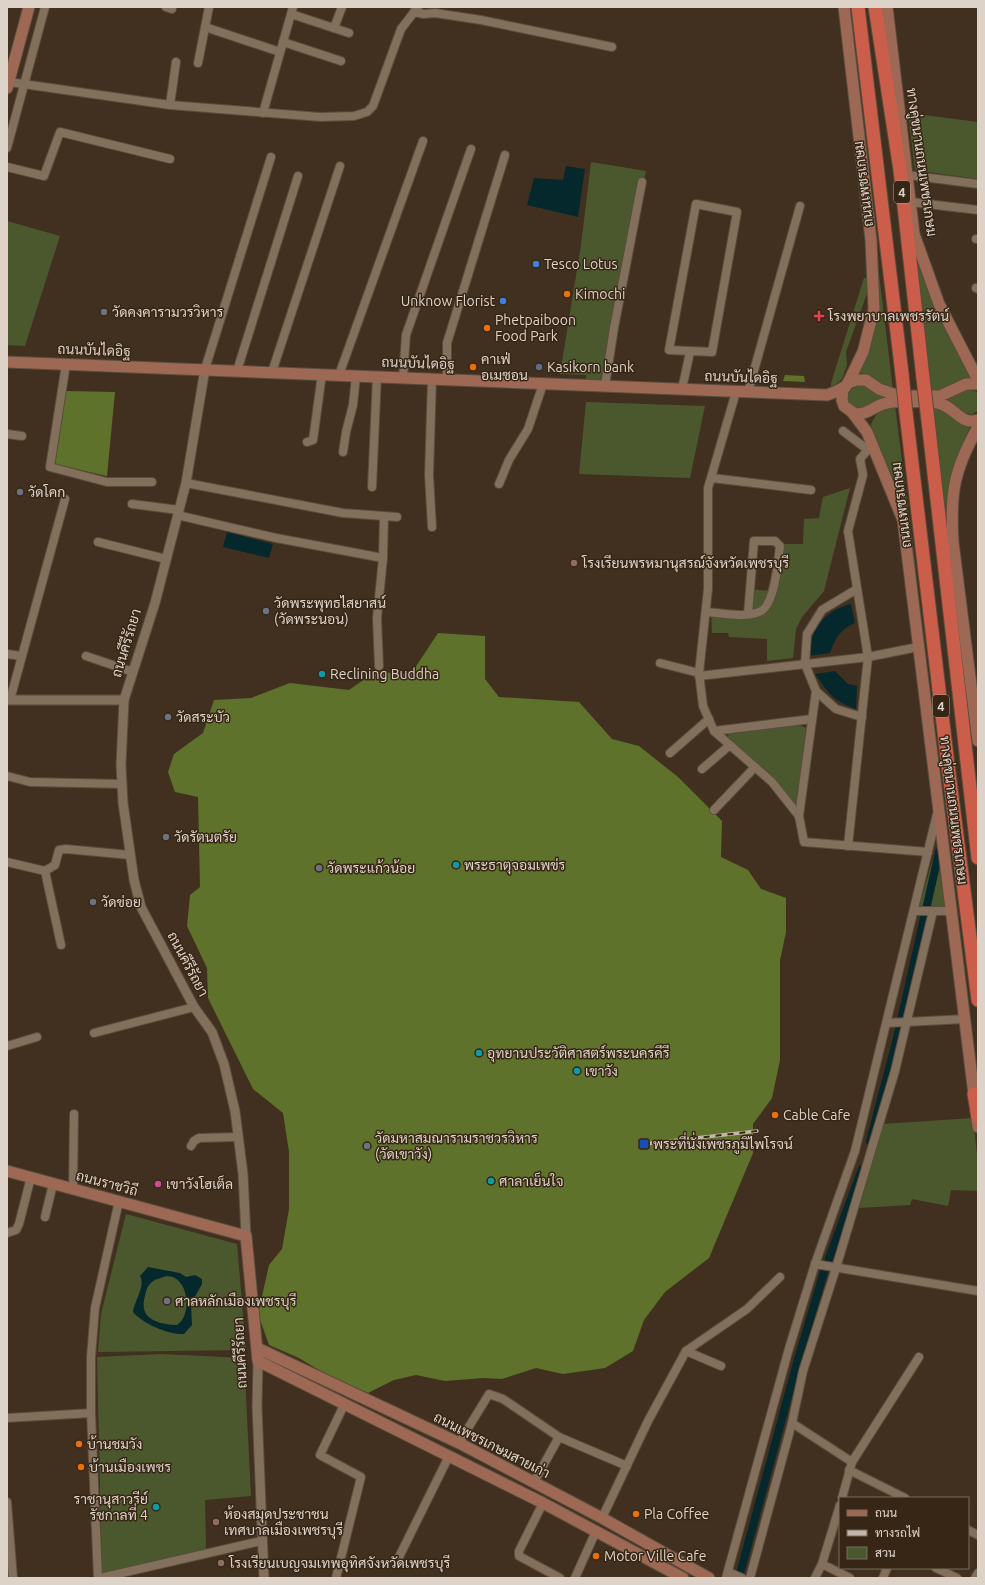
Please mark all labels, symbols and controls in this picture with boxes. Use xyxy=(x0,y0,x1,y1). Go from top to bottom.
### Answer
street label: ทางคู่ขนานถนนเพชรเกษม xyxy=(902,87,940,238)
street label: ถนนเพชรเกษม xyxy=(850,140,876,228)
road number: 4 xyxy=(894,181,910,203)
place label: Tesco Lotus xyxy=(544,256,618,272)
marker: Tesco Lotus xyxy=(531,259,541,269)
place label: Kimochi xyxy=(575,286,625,302)
marker: Kimochi xyxy=(562,289,572,299)
place label: Unknow Florist xyxy=(401,293,495,309)
marker: Unknow Florist xyxy=(498,296,508,306)
place label: วัดคงคารามวรวิหาร xyxy=(112,304,223,320)
marker: วัดคงคารามวรวิหาร xyxy=(99,307,109,317)
place label: โรงพยาบาลเพชรรัตน์ xyxy=(827,307,949,324)
marker: โรงพยาบาลเพชรรัตน์ xyxy=(813,310,825,322)
place label: Phetpaiboon Food Park xyxy=(495,312,576,344)
marker: Phetpaiboon Food Park xyxy=(482,323,492,333)
street label: ถนนบันไดอิฐ xyxy=(57,341,131,360)
place label: คาเฟ่ อเมซอน xyxy=(481,351,528,383)
street label: ถนนบันไดอิฐ xyxy=(381,354,455,373)
place label: Kasikorn bank xyxy=(547,359,634,375)
marker: คาเฟ่ อเมซอน xyxy=(468,362,478,372)
marker: Kasikorn bank xyxy=(534,362,544,372)
street label: ถนนบันไดอิฐ xyxy=(704,368,778,387)
street label: ถนนเพชรเกษม xyxy=(888,461,914,549)
place label: วัดโคก xyxy=(28,484,65,500)
marker: วัดโคก xyxy=(15,487,25,497)
place label: โรงเรียนพรหมานุสรณ์จังหวัดเพชรบุรี xyxy=(581,554,789,573)
marker: โรงเรียนพรหมานุสรณ์จังหวัดเพชรบุรี xyxy=(569,558,579,568)
place label: วัดพระพุทธไสยาสน์ (วัดพระนอน) xyxy=(274,594,386,627)
street label: ถนนคีรีรัถยา xyxy=(107,606,144,679)
marker: วัดพระพุทธไสยาสน์ (วัดพระนอน) xyxy=(261,606,271,616)
place label: Reclining Buddha xyxy=(330,666,439,682)
marker: Reclining Buddha xyxy=(317,669,327,679)
road number: 4 xyxy=(933,695,949,717)
place label: วัดสระบัว xyxy=(176,709,230,725)
marker: วัดสระบัว xyxy=(163,712,173,722)
street label: ทางคู่ขนานถนนเพชรเกษม xyxy=(935,735,971,886)
place label: วัดรัตนตรัย xyxy=(174,829,237,845)
marker: วัดรัตนตรัย xyxy=(161,832,171,842)
place label: พระธาตุจอมเพข่ร xyxy=(464,857,566,875)
place label: วัดพระแก้วน้อย xyxy=(327,859,415,876)
marker: พระธาตุจอมเพข่ร xyxy=(451,860,461,870)
marker: วัดพระแก้วน้อย xyxy=(314,863,324,873)
place label: วัดข่อย xyxy=(101,894,141,910)
marker: วัดข่อย xyxy=(88,897,98,907)
street label: ถนนคีรีรัถยา xyxy=(164,928,213,999)
place label: อุทยานประวัติศาสตร์พระนครคีรี xyxy=(487,1044,670,1063)
marker: อุทยานประวัติศาสตร์พระนครคีรี xyxy=(474,1048,484,1058)
place label: เขาวัง xyxy=(585,1063,618,1079)
marker: เขาวัง xyxy=(572,1066,582,1076)
place label: Cable Cafe xyxy=(783,1107,850,1123)
marker: Cable Cafe xyxy=(770,1110,780,1120)
place label: วัดมหาสมณารามราชวรวิหาร (วัดเขาวัง) xyxy=(375,1130,538,1162)
place label: พระที่นั่งเพชรภูมิไพโรจน์ xyxy=(653,1132,793,1154)
marker: พระที่นั่งเพชรภูมิไพโรจน์ xyxy=(638,1138,650,1150)
marker: วัดมหาสมณารามราชวรวิหาร (วัดเขาวัง) xyxy=(362,1141,372,1151)
street label: ถนนราชวิถี xyxy=(74,1166,140,1199)
place label: ศาลาเย็นใจ xyxy=(499,1172,563,1189)
place label: เขาวังโฮเต็ล xyxy=(166,1175,233,1192)
marker: ศาลาเย็นใจ xyxy=(486,1176,496,1186)
marker: เขาวังโฮเต็ล xyxy=(153,1179,163,1189)
place label: ศาลหลักเมืองเพชรบุรี xyxy=(175,1292,297,1311)
marker: ศาลหลักเมืองเพชรบุรี xyxy=(162,1296,172,1306)
street label: ถนนคีรีรัถยา xyxy=(229,1317,250,1389)
street label: ถนนเพชรเกษมสายเก่า xyxy=(431,1409,553,1481)
place label: บ้านชมวัง xyxy=(87,1435,142,1452)
marker: บ้านชมวัง xyxy=(74,1439,84,1449)
place label: บ้านเมืองเพชร xyxy=(89,1458,171,1475)
marker: บ้านเมืองเพชร xyxy=(76,1462,86,1472)
place label: ราชานุสาวรีย์ รัชกาลที่ 4 xyxy=(73,1490,148,1523)
legend xyxy=(839,1497,969,1569)
marker: ราชานุสาวรีย์ รัชกาลที่ 4 xyxy=(151,1502,161,1512)
place label: ห้องสมุดประชาชน เทศบาลเมืองเพชรบุรี xyxy=(224,1505,343,1540)
place label: Pla Coffee xyxy=(644,1506,709,1522)
text: ถนน xyxy=(875,1506,898,1519)
marker: Pla Coffee xyxy=(631,1509,641,1519)
marker: ห้องสมุดประชาชน เทศบาลเมืองเพชรบุรี xyxy=(211,1517,221,1527)
text: ทางรถไฟ xyxy=(875,1525,920,1539)
text: สวน xyxy=(875,1546,896,1559)
place label: Motor Ville Cafe xyxy=(604,1548,706,1564)
marker: Motor Ville Cafe xyxy=(591,1551,601,1561)
place label: โรงเรียนเบญจมเทพอุทิศจังหวัดเพชรบุรี xyxy=(228,1554,451,1573)
marker: โรงเรียนเบญจมเทพอุทิศจังหวัดเพชรบุรี xyxy=(216,1558,226,1568)

